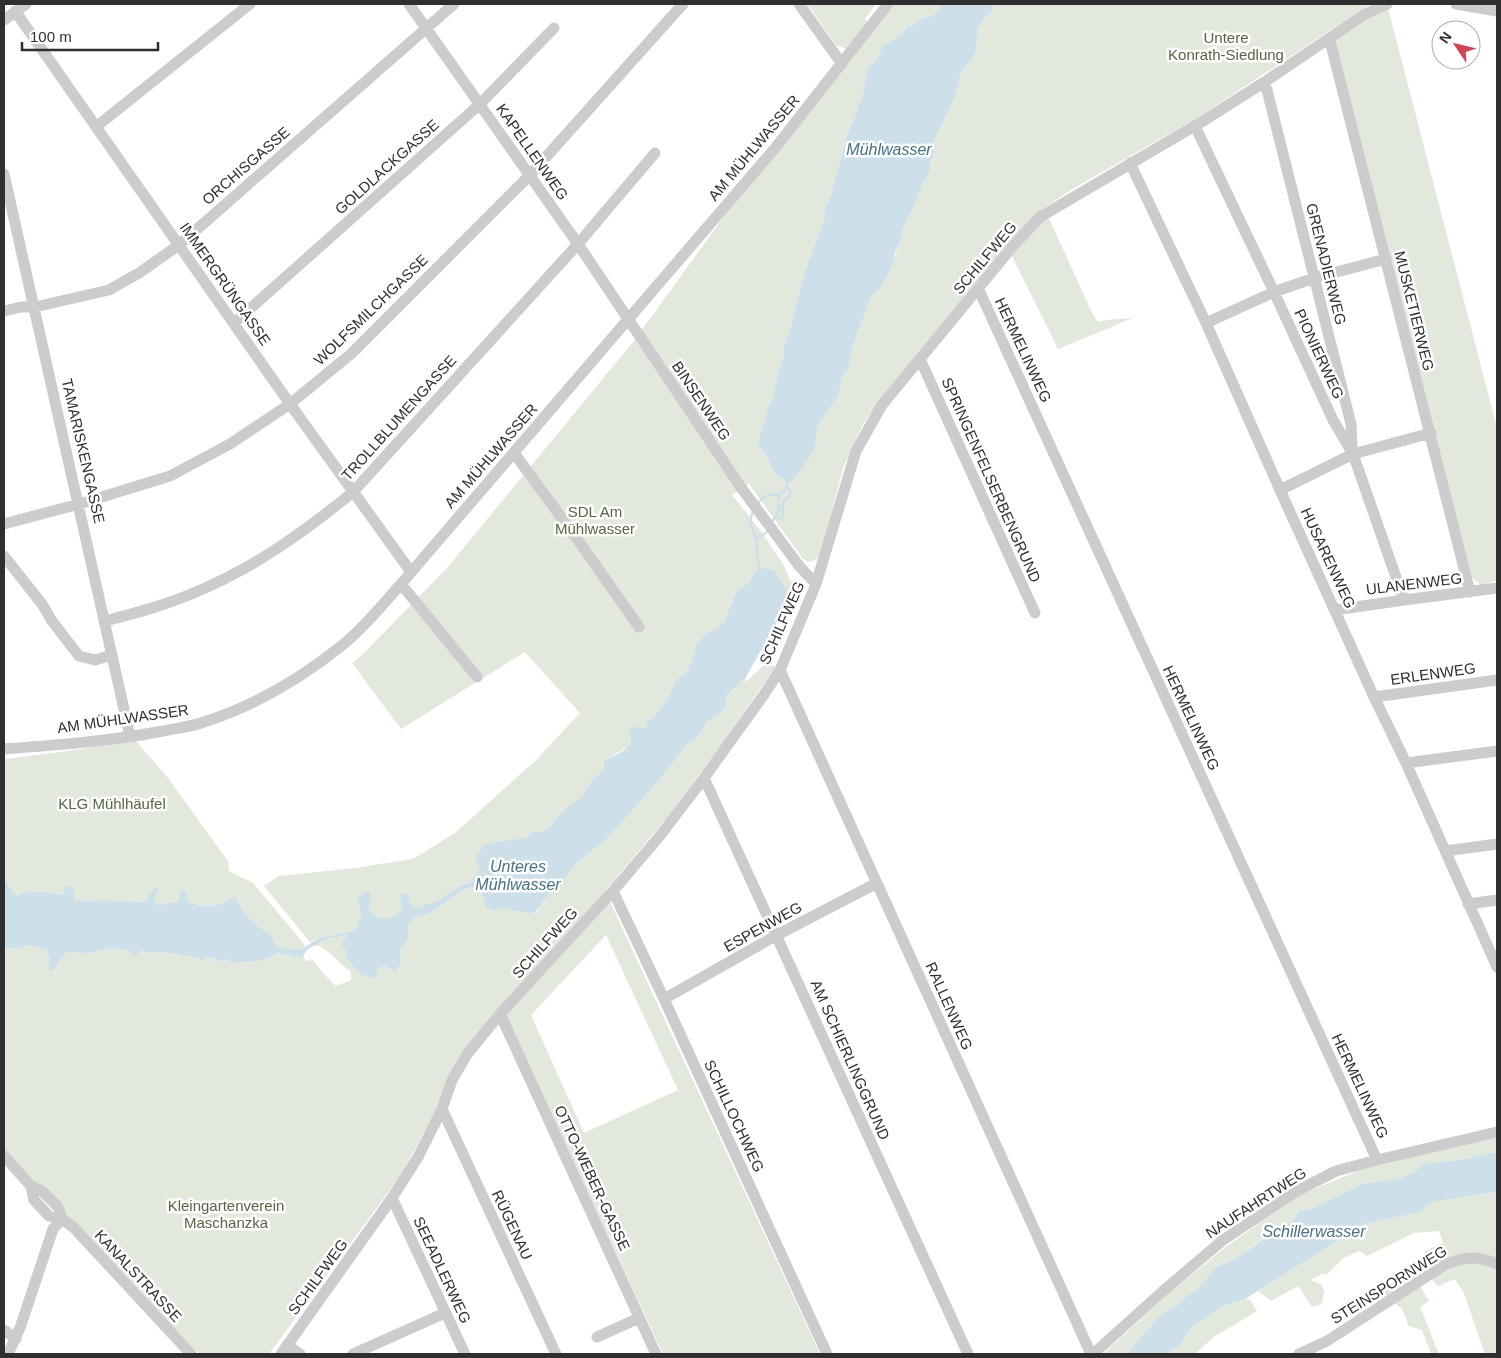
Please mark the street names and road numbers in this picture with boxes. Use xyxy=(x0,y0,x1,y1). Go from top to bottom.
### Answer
street label: AM MÜHLWASSER xyxy=(705,91,803,204)
street label: KAPELLENWEG xyxy=(493,100,572,203)
street label: GOLDLACKGASSE xyxy=(331,116,442,218)
street label: ORCHISGASSE xyxy=(199,123,293,208)
street label: GRENADIERWEG xyxy=(1303,201,1350,326)
street label: SCHILFWEG xyxy=(949,218,1020,297)
street label: IMMERGRÜNGASSE xyxy=(177,219,274,348)
street label: MUSKETIERWEG xyxy=(1391,249,1438,373)
street label: WOLFSMILCHGASSE xyxy=(310,251,431,368)
street label: HERMELINWEG xyxy=(992,295,1055,405)
street label: PIONIERWEG xyxy=(1291,306,1348,401)
street label: TROLLBLUMENGASSE xyxy=(338,352,459,484)
street label: BINSENWEG xyxy=(669,358,734,443)
street label: SPRINGENFELSERBENGRUND xyxy=(938,375,1045,585)
street label: TAMARISKENGASSE xyxy=(59,377,108,525)
street label: AM MÜHLWASSER xyxy=(441,400,541,511)
street label: HUSARENWEG xyxy=(1298,505,1359,611)
street label: ULANENWEG xyxy=(1365,569,1463,598)
street label: SCHILFWEG xyxy=(756,579,807,667)
street label: ERLENWEG xyxy=(1389,659,1477,688)
street label: HERMELINWEG xyxy=(1160,663,1223,773)
street label: AM MÜHLWASSER xyxy=(56,701,190,736)
street label: ESPENWEG xyxy=(721,898,805,955)
street label: SCHILFWEG xyxy=(508,904,581,981)
street label: RALLENWEG xyxy=(923,959,976,1052)
street label: AM SCHIERLINGGRUND xyxy=(807,977,894,1143)
street label: HERMELINWEG xyxy=(1329,1031,1392,1141)
street label: SCHILLOCHWEG xyxy=(701,1057,768,1175)
street label: OTTO-WEBER-GASSE xyxy=(551,1103,634,1253)
street label: NAUFAHRTWEG xyxy=(1202,1164,1309,1241)
street label: RÜGENAU xyxy=(489,1187,536,1262)
street label: SEEADLERWEG xyxy=(410,1214,475,1326)
street label: KANALSTRASSE xyxy=(91,1226,185,1325)
street label: SCHILFWEG xyxy=(285,1236,351,1318)
street label: STEINSPORNWEG xyxy=(1328,1242,1450,1327)

